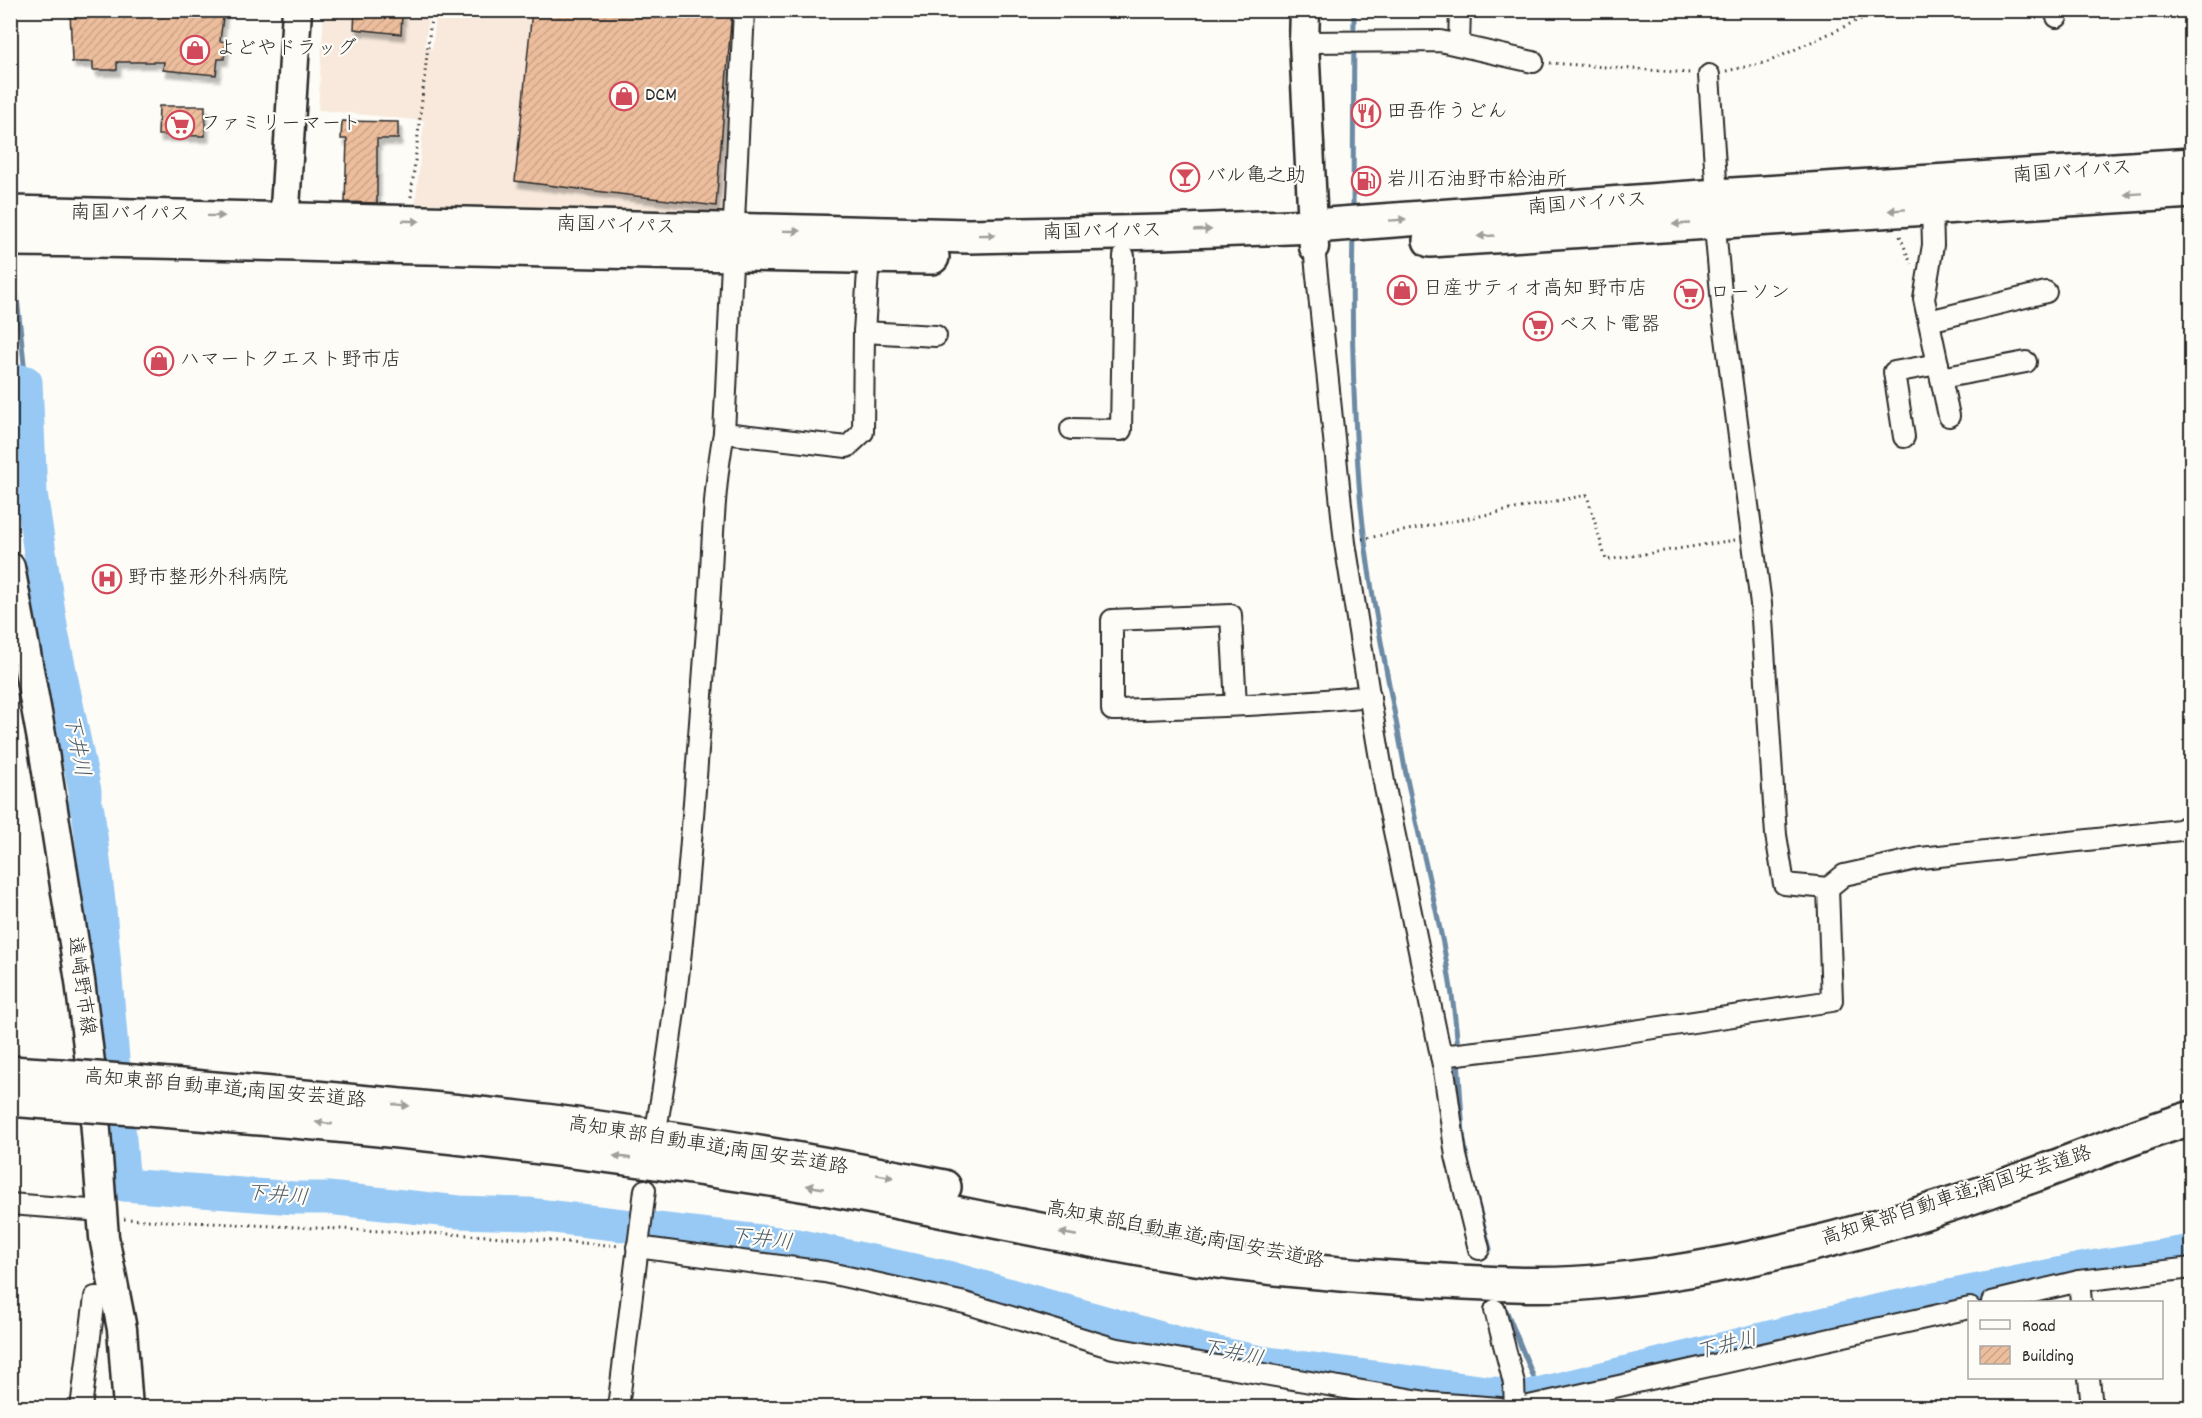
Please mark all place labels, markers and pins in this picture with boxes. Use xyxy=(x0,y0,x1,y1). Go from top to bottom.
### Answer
shop icon: よどやドラッグ xyxy=(179,34,211,66)
place label: よどやドラッグ xyxy=(216,36,357,64)
shop icon: DCM xyxy=(608,80,640,112)
place label: DCM xyxy=(645,82,677,110)
restaurant icon: 田吾作うどん xyxy=(1350,97,1382,129)
place label: 田吾作うどん xyxy=(1387,99,1507,127)
supermarket icon: ファミリーマート xyxy=(164,109,196,141)
place label: ファミリーマート xyxy=(201,111,361,139)
bar icon: バル亀之助 xyxy=(1169,161,1201,193)
place label: バル亀之助 xyxy=(1206,163,1306,191)
fuel station icon: 岩川石油野市給油所 xyxy=(1350,165,1382,197)
place label: 岩川石油野市給油所 xyxy=(1387,167,1567,195)
shop icon: 日産サティオ高知 野市店 xyxy=(1386,274,1418,306)
place label: 日産サティオ高知 野市店 xyxy=(1423,276,1648,304)
supermarket icon: ローソン xyxy=(1673,278,1705,310)
place label: ローソン xyxy=(1710,280,1790,308)
supermarket icon: ベスト電器 xyxy=(1522,310,1554,342)
place label: ベスト電器 xyxy=(1559,312,1661,340)
shop icon: ハマートクエスト野市店 xyxy=(143,345,175,377)
place label: ハマートクエスト野市店 xyxy=(180,347,402,375)
hospital icon: 野市整形外科病院 xyxy=(91,563,123,595)
place label: 野市整形外科病院 xyxy=(128,565,288,593)

